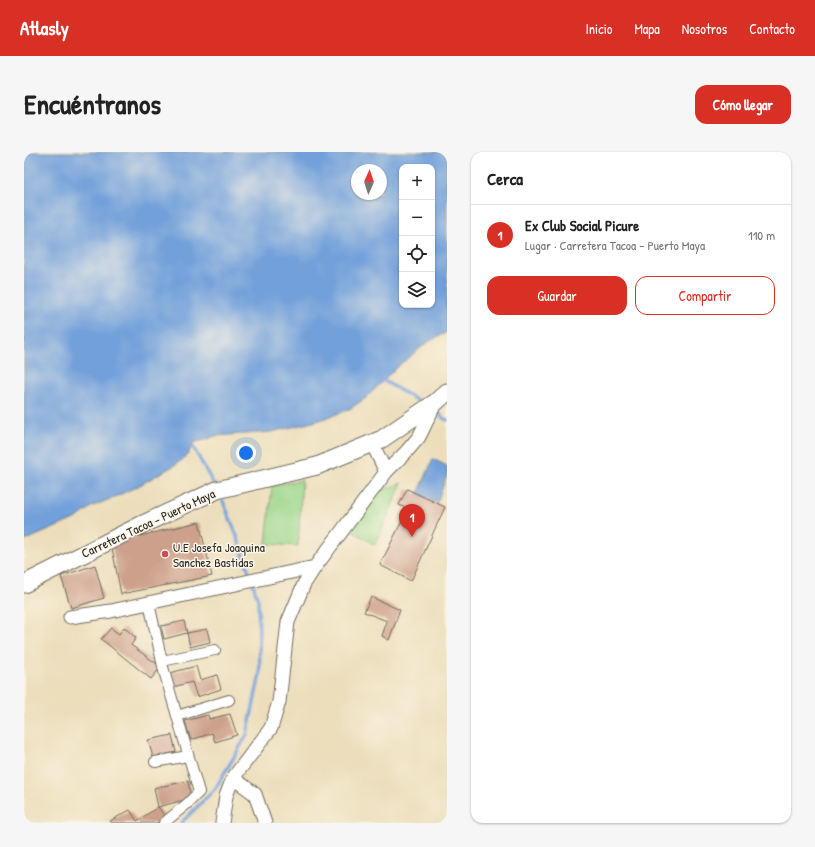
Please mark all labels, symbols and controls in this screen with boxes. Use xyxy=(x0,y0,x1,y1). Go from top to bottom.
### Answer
text: Atlasly xyxy=(20,15,69,41)
text: Inicio xyxy=(586,19,612,38)
text: Mapa xyxy=(634,19,660,38)
text: Nosotros xyxy=(682,19,727,38)
text: Contacto xyxy=(749,19,795,38)
text: Encuéntranos xyxy=(24,85,161,123)
button: Cómo llegar xyxy=(695,85,791,124)
north arrow xyxy=(351,164,387,200)
map controls xyxy=(399,164,435,308)
button: + xyxy=(399,164,435,200)
text: Cerca xyxy=(487,167,523,190)
button: − xyxy=(399,200,435,236)
text: Ex Club Social Picure xyxy=(525,215,639,236)
text: 1 xyxy=(498,226,502,244)
text: 110 m xyxy=(748,226,775,244)
button: locate xyxy=(399,236,435,272)
text: Lugar · Carretera Tacoa - Puerto Maya xyxy=(525,236,705,254)
button: layers xyxy=(399,272,435,308)
button: Guardar xyxy=(487,276,627,315)
button: Compartir xyxy=(635,276,775,315)
your location xyxy=(236,443,256,463)
street label: Carretera Tacoa - Puerto Maya xyxy=(78,484,218,562)
pin: 1 xyxy=(399,504,425,537)
place label: U.E Josefa Joaquina Sanchez Bastidas xyxy=(173,538,265,571)
marker: U.E Josefa Joaquina Sanchez Bastidas xyxy=(160,549,170,559)

